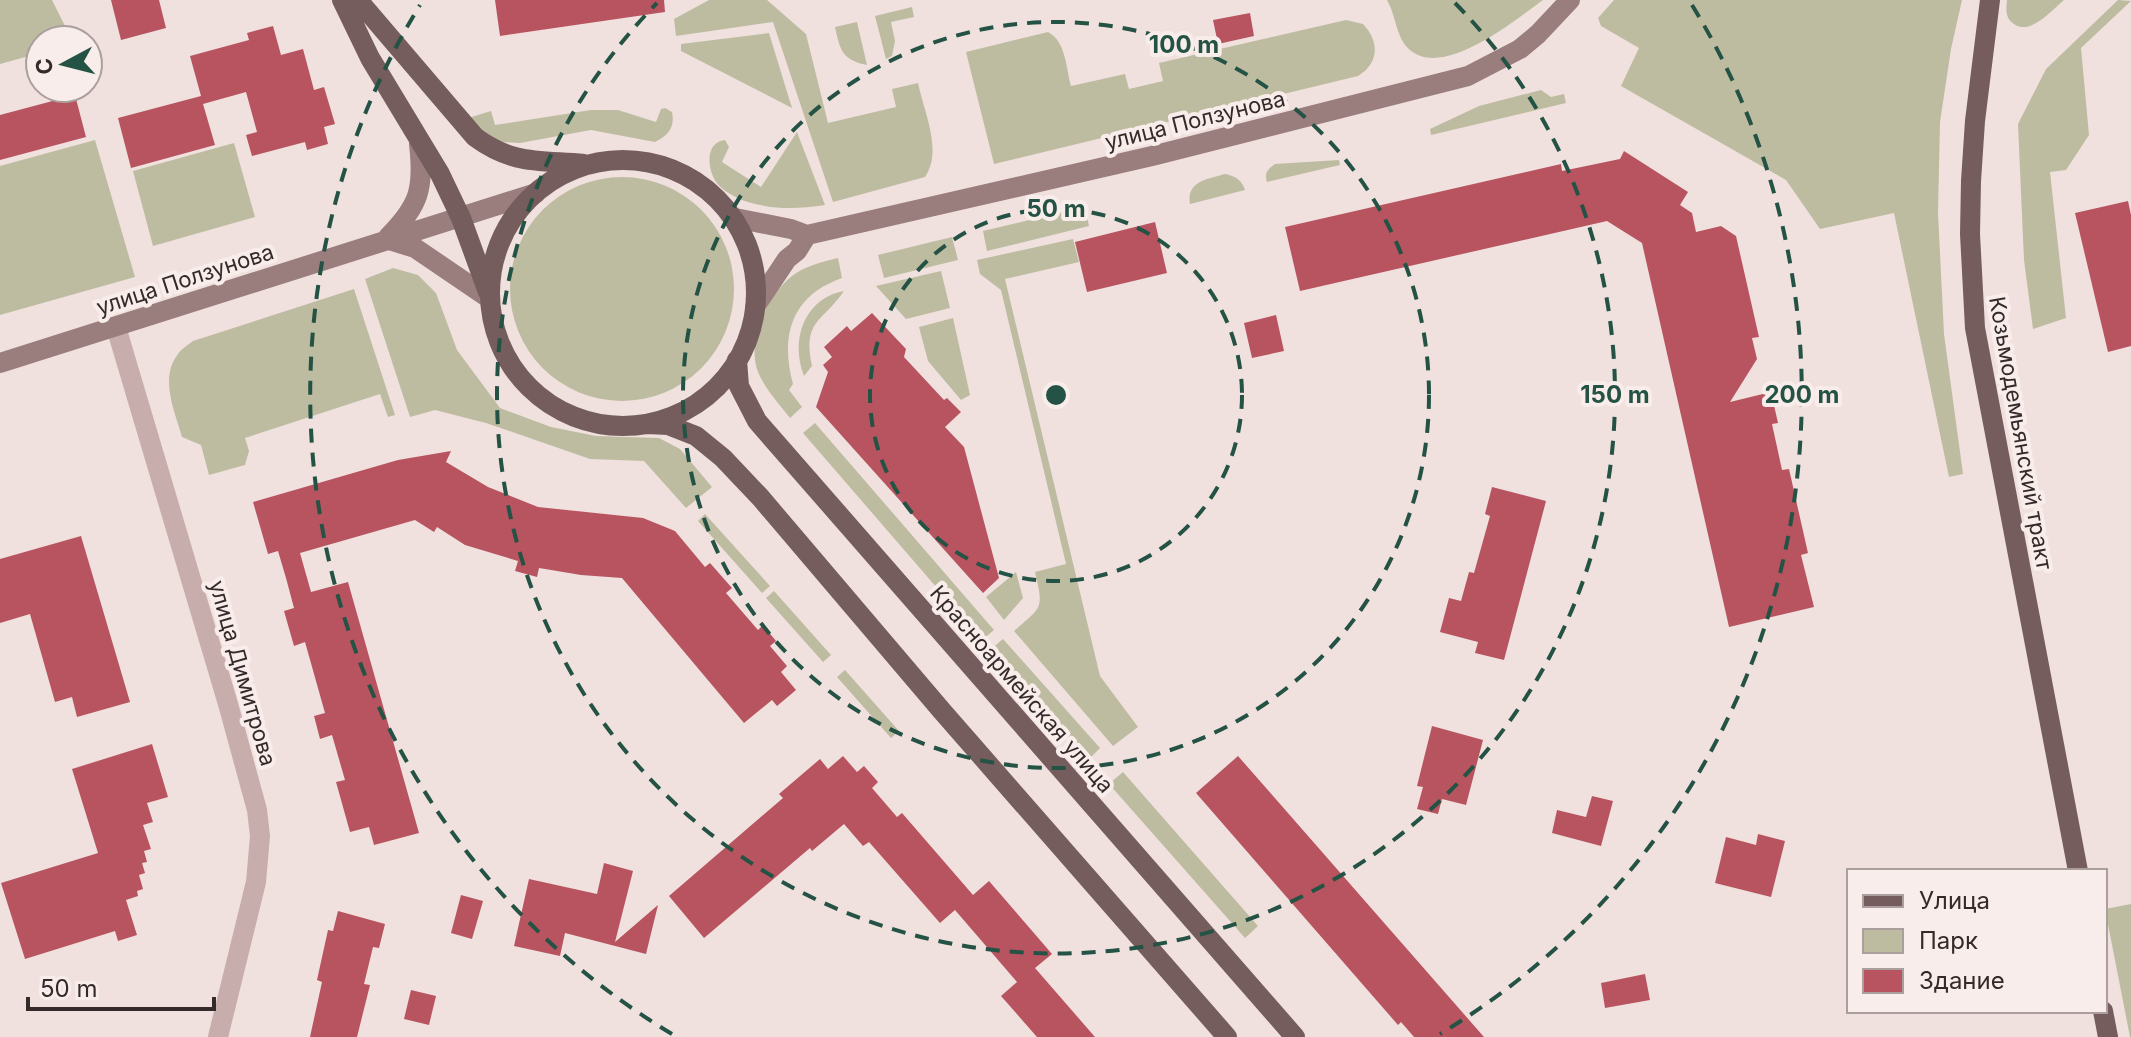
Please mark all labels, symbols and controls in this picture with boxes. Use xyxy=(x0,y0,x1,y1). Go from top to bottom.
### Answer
north arrow xyxy=(24,24,104,104)
text: 100 m xyxy=(1149,30,1219,59)
text: С xyxy=(30,57,58,76)
street label: улица Ползунова xyxy=(1102,85,1288,155)
text: 50 m xyxy=(1026,194,1086,223)
street label: улица Ползунова xyxy=(93,238,277,320)
street label: Козьмодемьянский тракт xyxy=(1984,294,2058,572)
text: 150 m xyxy=(1580,380,1650,409)
text: 200 m xyxy=(1764,380,1840,409)
centre of rings xyxy=(1042,381,1070,409)
street label: улица Димитрова xyxy=(204,577,282,769)
street label: Красноармейская улица xyxy=(925,580,1119,798)
legend xyxy=(1847,869,2107,1013)
text: Улица xyxy=(1919,886,1990,915)
text: Парк xyxy=(1919,926,1978,955)
scale bar xyxy=(28,961,214,1011)
text: Здание xyxy=(1919,966,2005,995)
text: 50 m xyxy=(40,974,98,1003)

